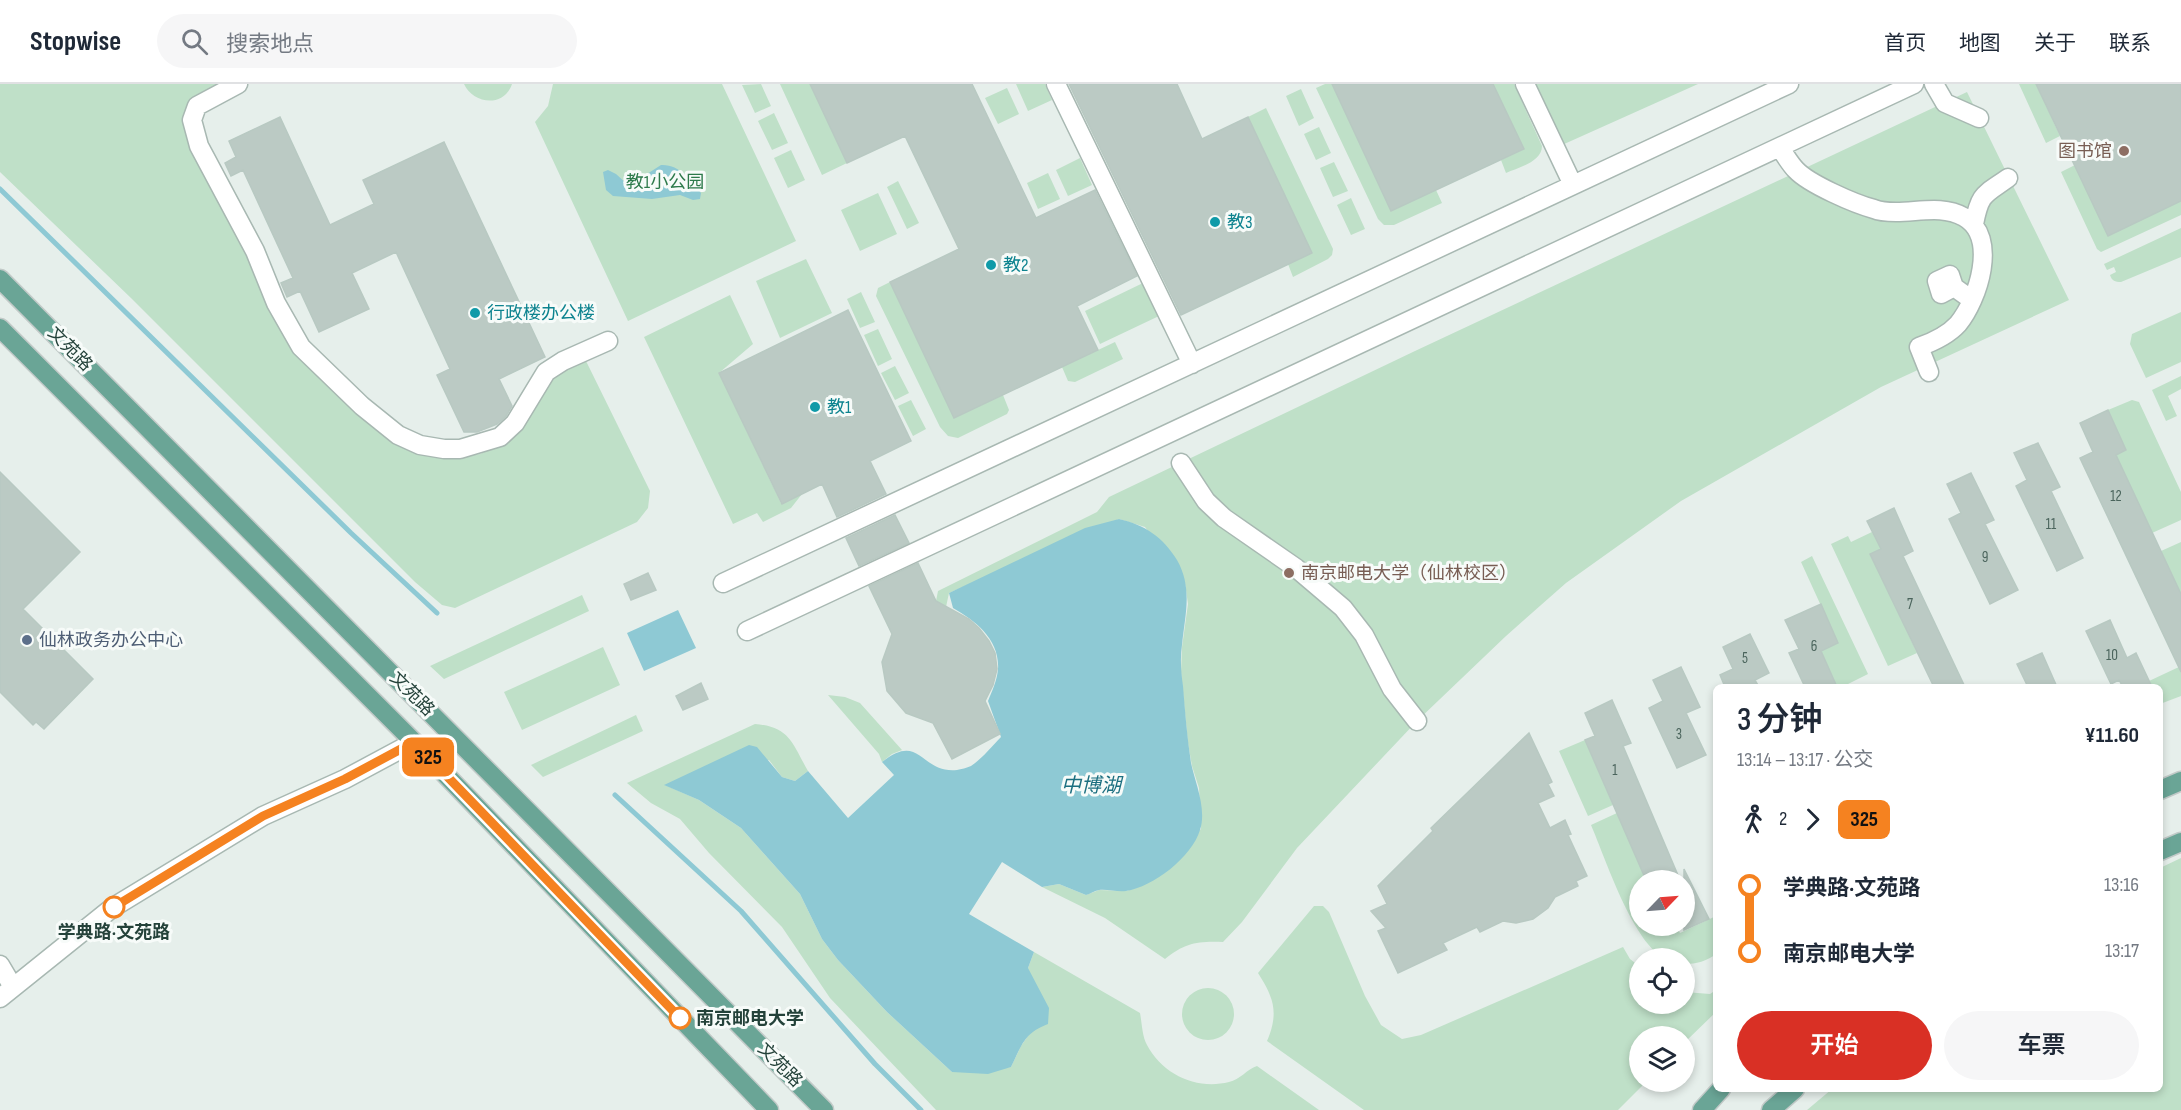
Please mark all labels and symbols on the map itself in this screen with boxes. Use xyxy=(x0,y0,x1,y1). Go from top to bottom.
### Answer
place label: 图书馆 xyxy=(2058,141,2112,162)
marker: 图书馆 xyxy=(2117,144,2131,158)
park label: 教1小公园 xyxy=(626,172,704,193)
place label: 教3 xyxy=(1227,212,1253,233)
marker: 教3 xyxy=(1208,215,1222,229)
place label: 教2 xyxy=(1003,255,1028,276)
marker: 教2 xyxy=(984,258,998,272)
place label: 行政楼办公楼 xyxy=(487,303,595,324)
marker: 行政楼办公楼 xyxy=(468,306,482,320)
street label: 文苑路 xyxy=(43,322,97,376)
place label: 教1 xyxy=(827,397,852,418)
marker: 教1 xyxy=(808,400,822,414)
house number: 12 xyxy=(2110,487,2122,506)
house number: 11 xyxy=(2046,515,2057,534)
house number: 9 xyxy=(1982,548,1988,567)
place label: 南京邮电大学（仙林校区） xyxy=(1301,563,1517,584)
marker: 南京邮电大学（仙林校区） xyxy=(1282,566,1296,580)
house number: 7 xyxy=(1907,595,1913,614)
place label: 仙林政务办公中心 xyxy=(39,630,183,651)
marker: 仙林政务办公中心 xyxy=(20,633,34,647)
house number: 6 xyxy=(1811,637,1817,656)
house number: 10 xyxy=(2106,646,2118,665)
house number: 5 xyxy=(1742,649,1748,668)
street label: 文苑路 xyxy=(385,667,439,721)
house number: 3 xyxy=(1676,725,1682,744)
line badge: 325 xyxy=(394,738,462,776)
house number: 1 xyxy=(1612,761,1618,780)
water label: 中博湖 xyxy=(1061,774,1124,798)
north arrow xyxy=(1629,870,1695,936)
marker: 学典路·文苑路 xyxy=(103,896,125,918)
place label: 学典路·文苑路 xyxy=(58,922,170,943)
marker: 南京邮电大学 xyxy=(669,1007,691,1029)
place label: 南京邮电大学 xyxy=(696,1008,804,1029)
street label: 文苑路 xyxy=(753,1038,807,1092)

